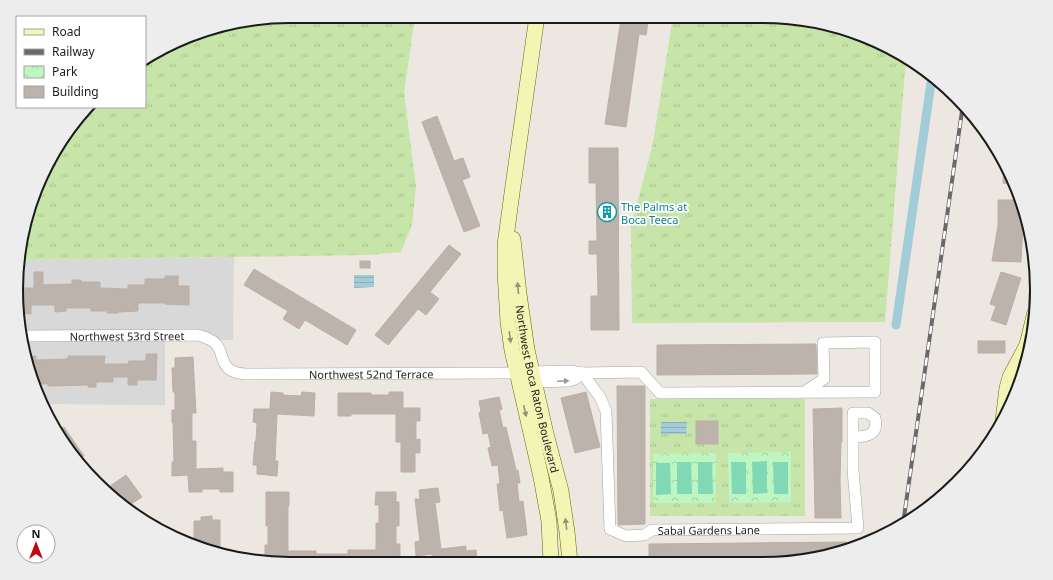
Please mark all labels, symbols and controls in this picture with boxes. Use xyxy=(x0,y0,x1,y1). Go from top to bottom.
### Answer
legend xyxy=(16,16,146,108)
text: Road xyxy=(52,23,81,40)
text: Railway xyxy=(52,43,96,60)
text: Park xyxy=(52,63,78,80)
text: Building xyxy=(52,83,99,100)
place label: The Palms at Boca Teeca xyxy=(621,199,687,227)
building icon: The Palms at Boca Teeca xyxy=(596,201,618,223)
one-way arrow xyxy=(515,282,522,294)
street label: Northwest Boca Raton Boulevard xyxy=(513,304,563,474)
street label: Northwest 53rd Street xyxy=(70,328,184,343)
one-way arrow xyxy=(507,331,513,343)
street label: Northwest 52nd Terrace xyxy=(309,366,434,381)
one-way arrow xyxy=(557,377,569,384)
one-way arrow xyxy=(523,405,529,417)
one-way arrow xyxy=(563,518,569,530)
street label: Sabal Gardens Lane xyxy=(658,521,760,537)
north arrow xyxy=(16,524,56,564)
text: N xyxy=(32,526,40,541)

